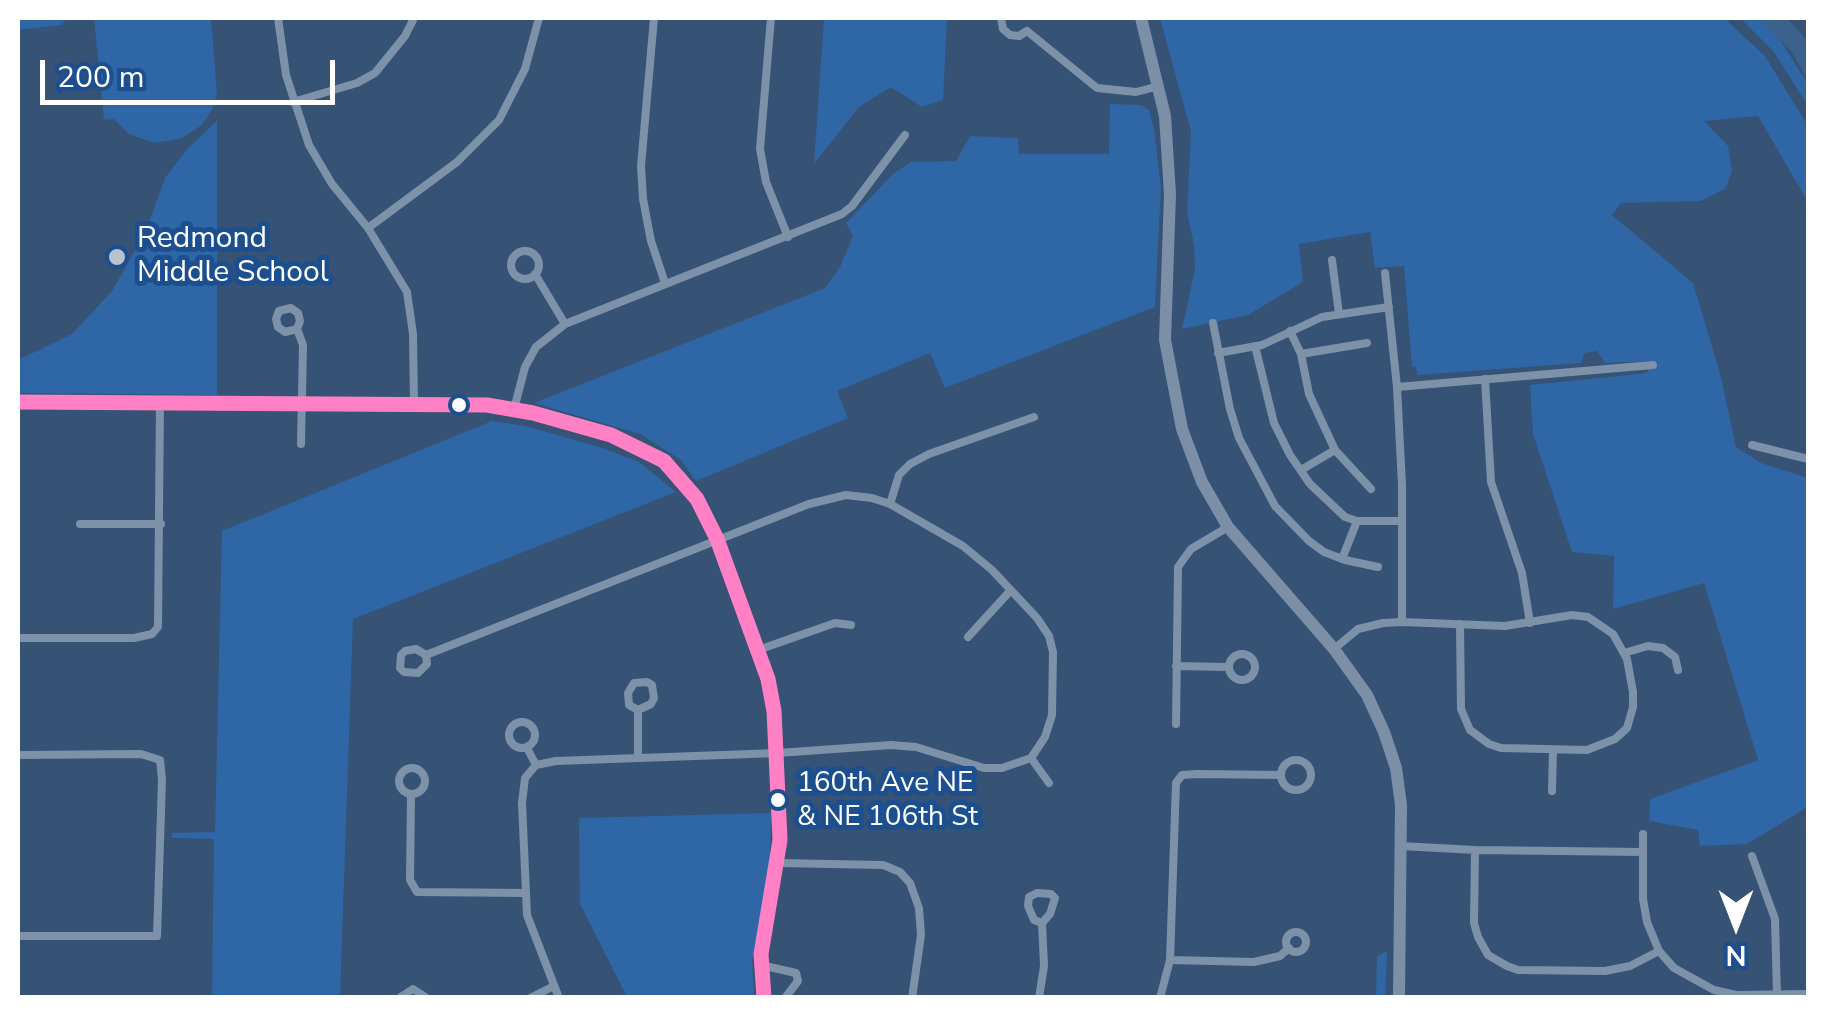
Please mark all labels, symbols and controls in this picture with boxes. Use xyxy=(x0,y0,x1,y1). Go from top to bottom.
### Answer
scale bar xyxy=(45,40,340,102)
text: 200 m xyxy=(57,57,144,98)
place label: Redmond Middle School xyxy=(137,222,329,292)
marker: Redmond Middle School xyxy=(106,246,128,268)
unlabelled marker xyxy=(449,395,469,415)
place label: 160th Ave NE & NE 106th St xyxy=(797,767,978,833)
marker: 160th Ave NE & NE 106th St xyxy=(768,790,788,810)
north arrow xyxy=(1686,875,1786,975)
text: N xyxy=(1726,936,1746,974)

